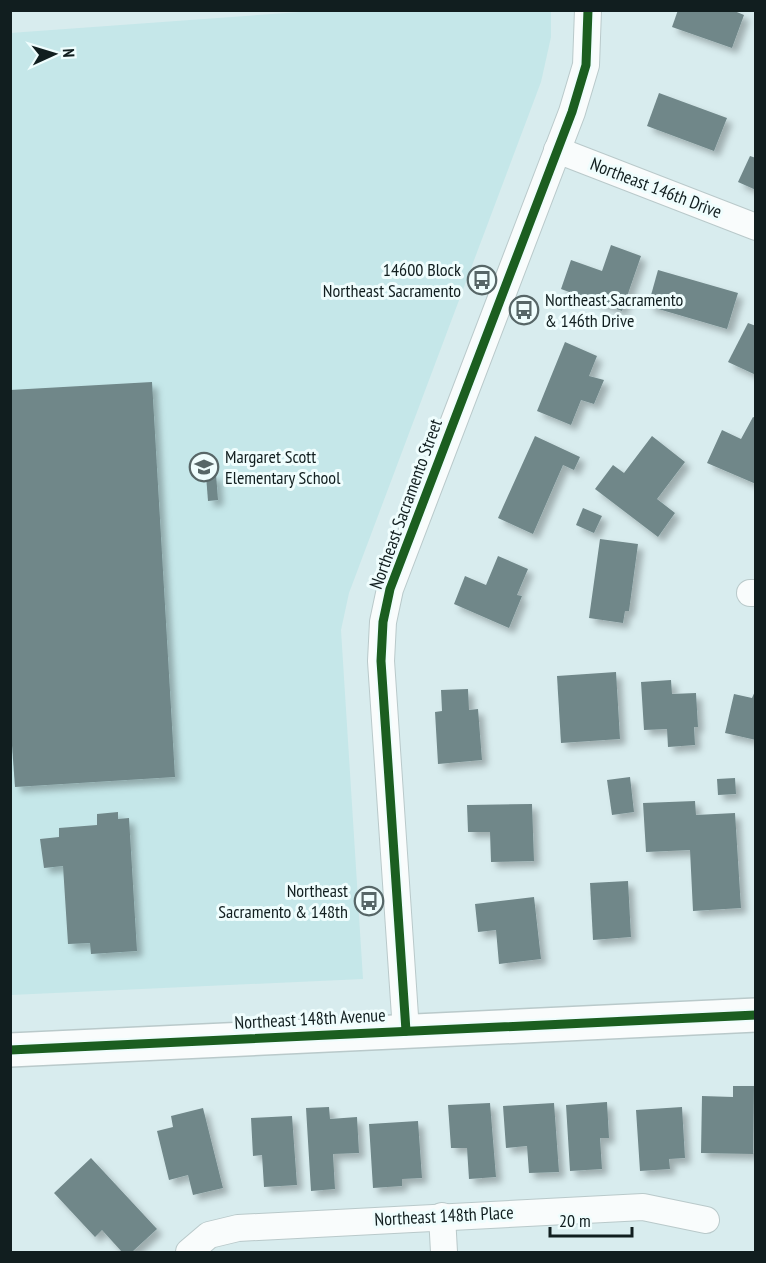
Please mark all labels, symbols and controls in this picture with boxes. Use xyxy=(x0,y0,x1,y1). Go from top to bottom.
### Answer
north arrow xyxy=(24,24,84,84)
text: N xyxy=(59,48,79,58)
street label: Northeast 146th Drive xyxy=(587,152,725,223)
place label: 14600 Block Northeast Sacramento xyxy=(323,258,461,302)
bus stop icon: 14600 Block Northeast Sacramento xyxy=(466,264,498,296)
place label: Northeast Sacramento & 146th Drive xyxy=(545,288,683,332)
bus stop icon: Northeast Sacramento & 146th Drive xyxy=(508,294,540,326)
street label: Northeast Sacramento Street xyxy=(364,416,447,592)
place label: Margaret Scott Elementary School xyxy=(225,445,341,489)
school or university icon: Margaret Scott Elementary School xyxy=(188,451,220,483)
place label: Northeast Sacramento & 148th xyxy=(218,879,348,923)
bus stop icon: Northeast Sacramento & 148th xyxy=(353,885,385,917)
street label: Northeast 148th Avenue xyxy=(234,1003,386,1034)
street label: Northeast 148th Place xyxy=(374,1200,514,1231)
scale bar xyxy=(550,1200,632,1238)
text: 20 m xyxy=(559,1209,591,1232)

